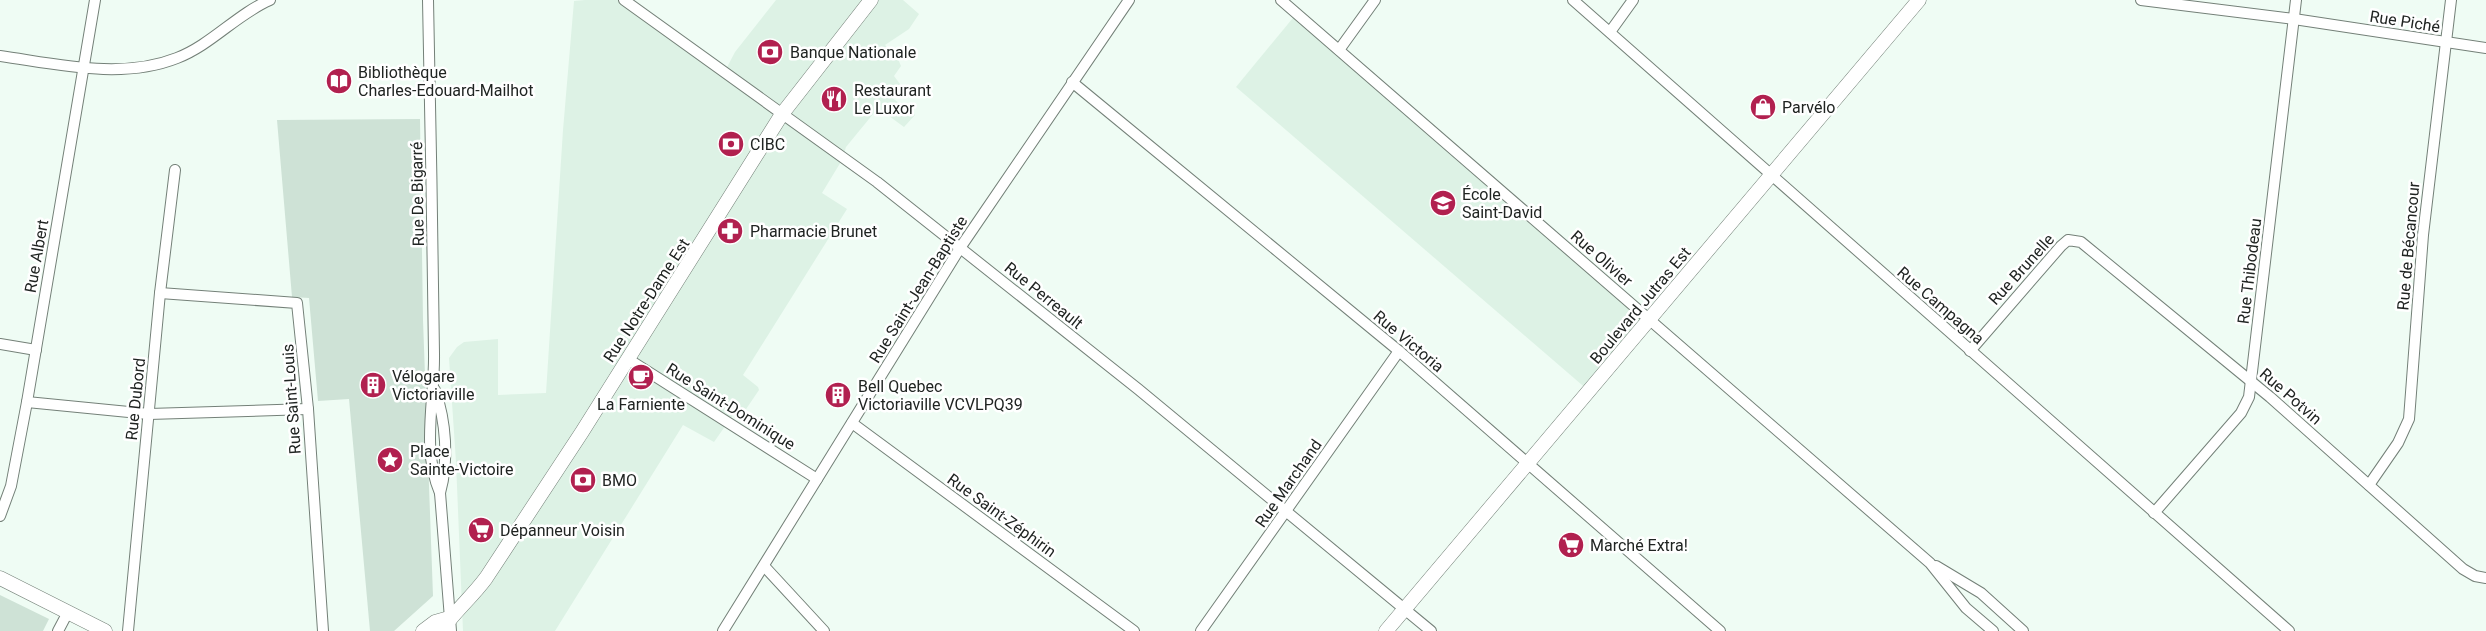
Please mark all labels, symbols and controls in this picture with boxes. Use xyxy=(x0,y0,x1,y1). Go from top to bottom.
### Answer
street label: Rue Piché xyxy=(2368,7,2441,36)
bank icon: Banque Nationale xyxy=(755,37,785,67)
place label: Banque Nationale xyxy=(790,43,916,62)
place label: Bibliothèque Charles-Edouard-Mailhot xyxy=(358,63,533,100)
library icon: Bibliothèque Charles-Edouard-Mailhot xyxy=(324,66,354,96)
place label: Restaurant Le Luxor xyxy=(854,81,931,118)
restaurant icon: Restaurant Le Luxor xyxy=(819,84,849,114)
shop icon: Parvélo xyxy=(1748,92,1778,122)
place label: Parvélo xyxy=(1782,98,1835,117)
bank icon: CIBC xyxy=(716,129,746,159)
place label: CIBC xyxy=(750,135,785,154)
street label: Rue De Bigarré xyxy=(407,141,428,247)
street label: Rue de Bécancour xyxy=(2393,181,2424,311)
place label: École Saint-David xyxy=(1462,185,1542,222)
school or university icon: École Saint-David xyxy=(1428,188,1458,218)
street label: Rue Saint-Jean-Baptiste xyxy=(865,212,971,366)
pharmacy icon: Pharmacie Brunet xyxy=(715,216,745,246)
street label: Rue Thibodeau xyxy=(2234,217,2265,325)
street label: Rue Albert xyxy=(21,218,52,294)
place label: Pharmacie Brunet xyxy=(750,222,877,241)
street label: Rue Olivier xyxy=(1567,226,1637,291)
street label: Rue Brunelle xyxy=(1985,230,2058,309)
street label: Rue Notre-Dame Est xyxy=(599,235,693,366)
street label: Boulevard Jutras Est xyxy=(1586,243,1695,367)
street label: Rue Perreault xyxy=(1001,258,1087,333)
street label: Rue Campagna xyxy=(1893,263,1988,348)
street label: Rue Victoria xyxy=(1370,307,1448,376)
street label: Rue Saint-Louis xyxy=(278,343,305,455)
street label: Rue Dubord xyxy=(122,357,149,441)
street label: Rue Saint-Dominique xyxy=(663,359,799,454)
cafe icon: La Farniente xyxy=(626,362,656,392)
street label: Rue Potvin xyxy=(2256,364,2326,428)
place label: Vélogare Victoriaville xyxy=(392,367,474,404)
building icon: Vélogare Victoriaville xyxy=(358,370,388,400)
place label: Bell Quebec Victoriaville VCVLPQ39 xyxy=(858,377,1023,414)
building icon: Bell Quebec Victoriaville VCVLPQ39 xyxy=(823,380,853,410)
place label: La Farniente xyxy=(597,395,685,414)
street label: Rue Marchand xyxy=(1251,436,1326,531)
place label: Place Sainte-Victoire xyxy=(410,442,513,479)
place icon: Place Sainte-Victoire xyxy=(375,445,405,475)
bank icon: BMO xyxy=(568,465,598,495)
street label: Rue Saint-Zéphirin xyxy=(944,470,1060,561)
place label: BMO xyxy=(602,471,637,490)
supermarket icon: Dépanneur Voisin xyxy=(466,515,496,545)
place label: Dépanneur Voisin xyxy=(500,521,625,540)
supermarket icon: Marché Extra! xyxy=(1556,530,1586,560)
place label: Marché Extra! xyxy=(1590,536,1688,555)

